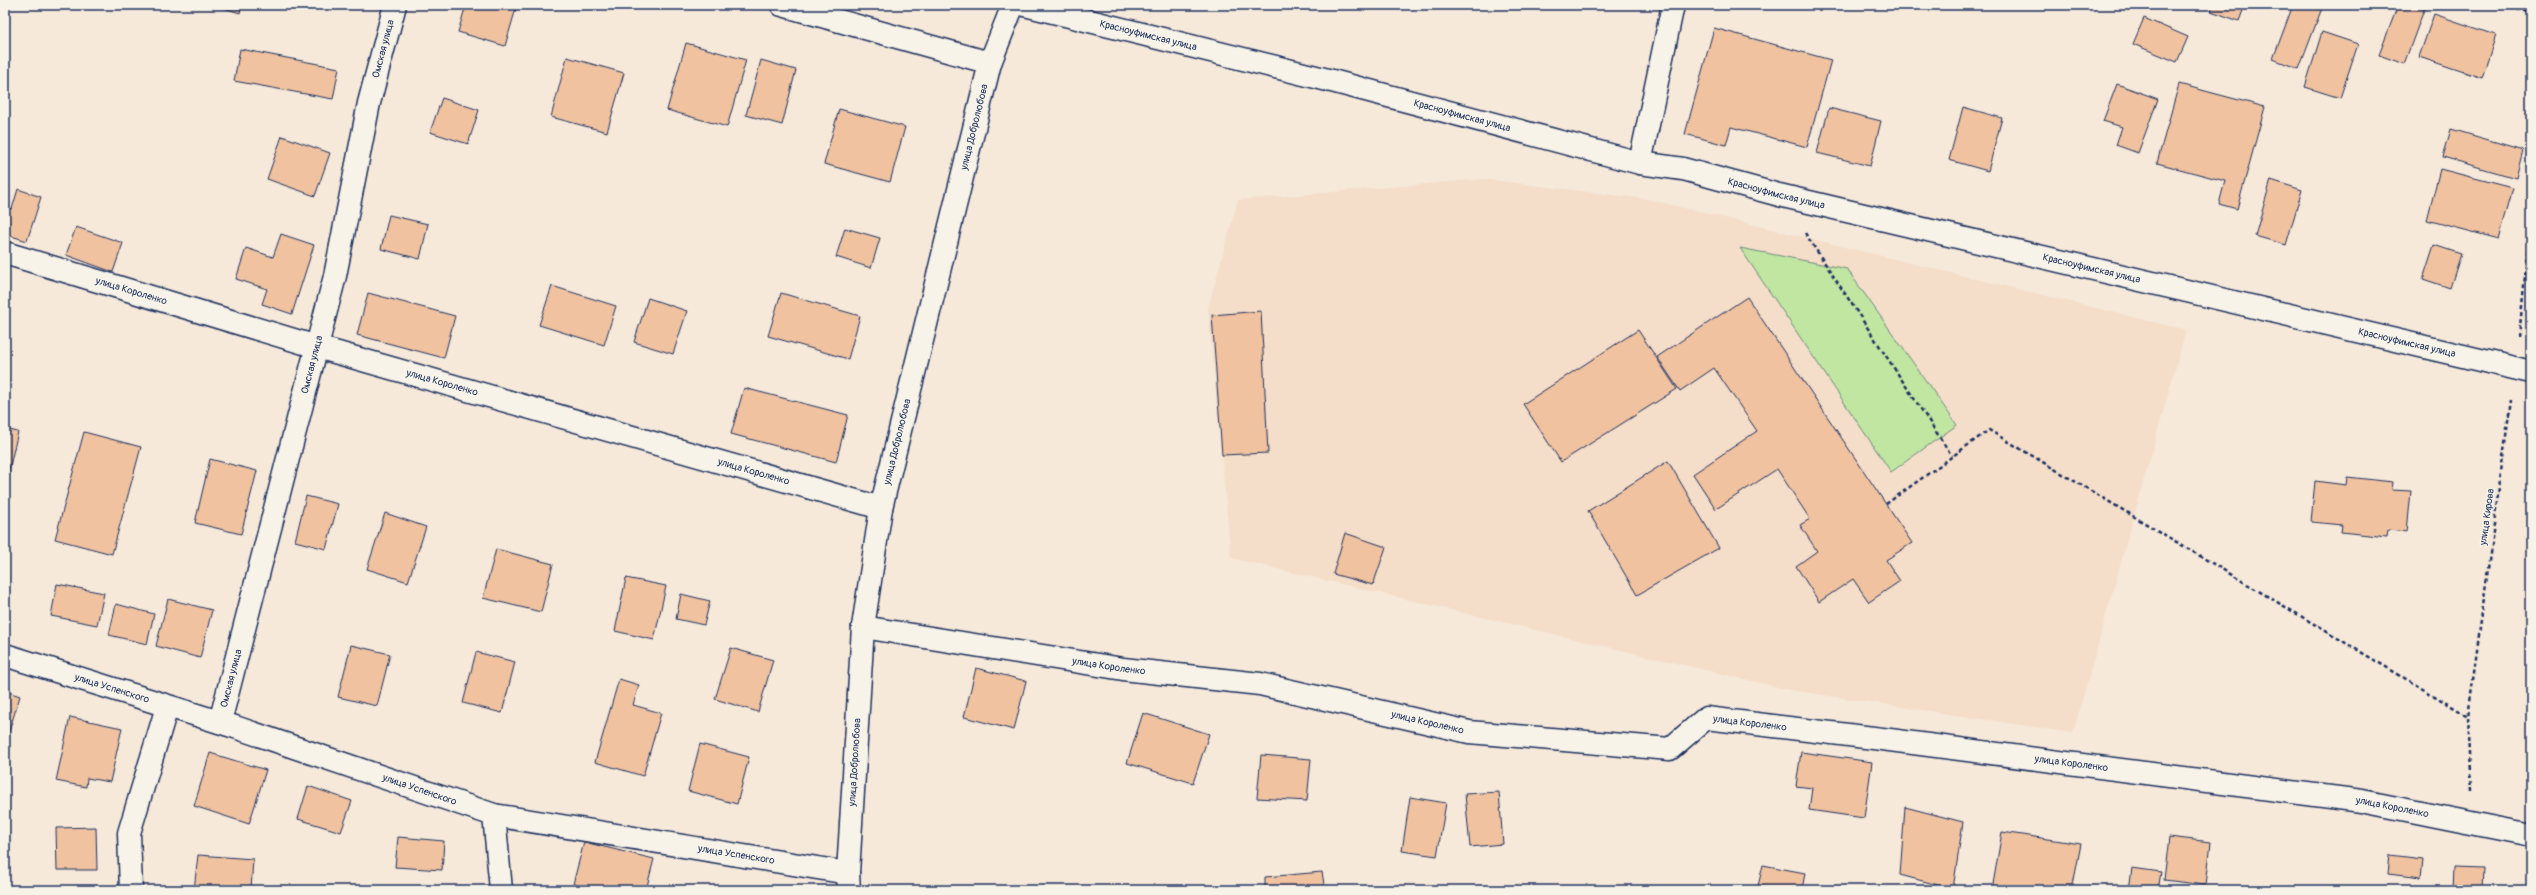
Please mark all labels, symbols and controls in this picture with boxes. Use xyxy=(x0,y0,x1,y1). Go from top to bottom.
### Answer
street label: Омская улица xyxy=(370,18,397,79)
street label: Красноуфимская улица xyxy=(1098,18,1198,53)
street label: улица Добролюбова xyxy=(958,83,991,172)
street label: Красноуфимская улица xyxy=(1412,97,1512,134)
street label: Красноуфимская улица xyxy=(1727,175,1826,212)
street label: Красноуфимская улица xyxy=(2042,251,2142,286)
street label: улица Короленко xyxy=(93,274,169,308)
street label: Красноуфимская улица xyxy=(2357,326,2457,360)
street label: Омская улица xyxy=(299,334,325,395)
street label: улица Короленко xyxy=(404,367,480,399)
street label: улица Добролюбова xyxy=(881,397,914,487)
street label: улица Короленко xyxy=(715,455,792,488)
street label: улица Кирова xyxy=(2477,488,2497,547)
street label: Омская улица xyxy=(218,648,245,709)
street label: улица Короленко xyxy=(1070,655,1147,678)
street label: улица Успенского xyxy=(72,671,151,706)
street label: улица Короленко xyxy=(1389,708,1466,737)
street label: улица Короленко xyxy=(1711,713,1788,734)
street label: улица Добролюбова xyxy=(846,718,863,808)
street label: улица Короленко xyxy=(2033,753,2109,774)
street label: улица Успенского xyxy=(380,771,459,808)
street label: улица Короленко xyxy=(2354,794,2430,820)
street label: улица Успенского xyxy=(696,842,776,867)

